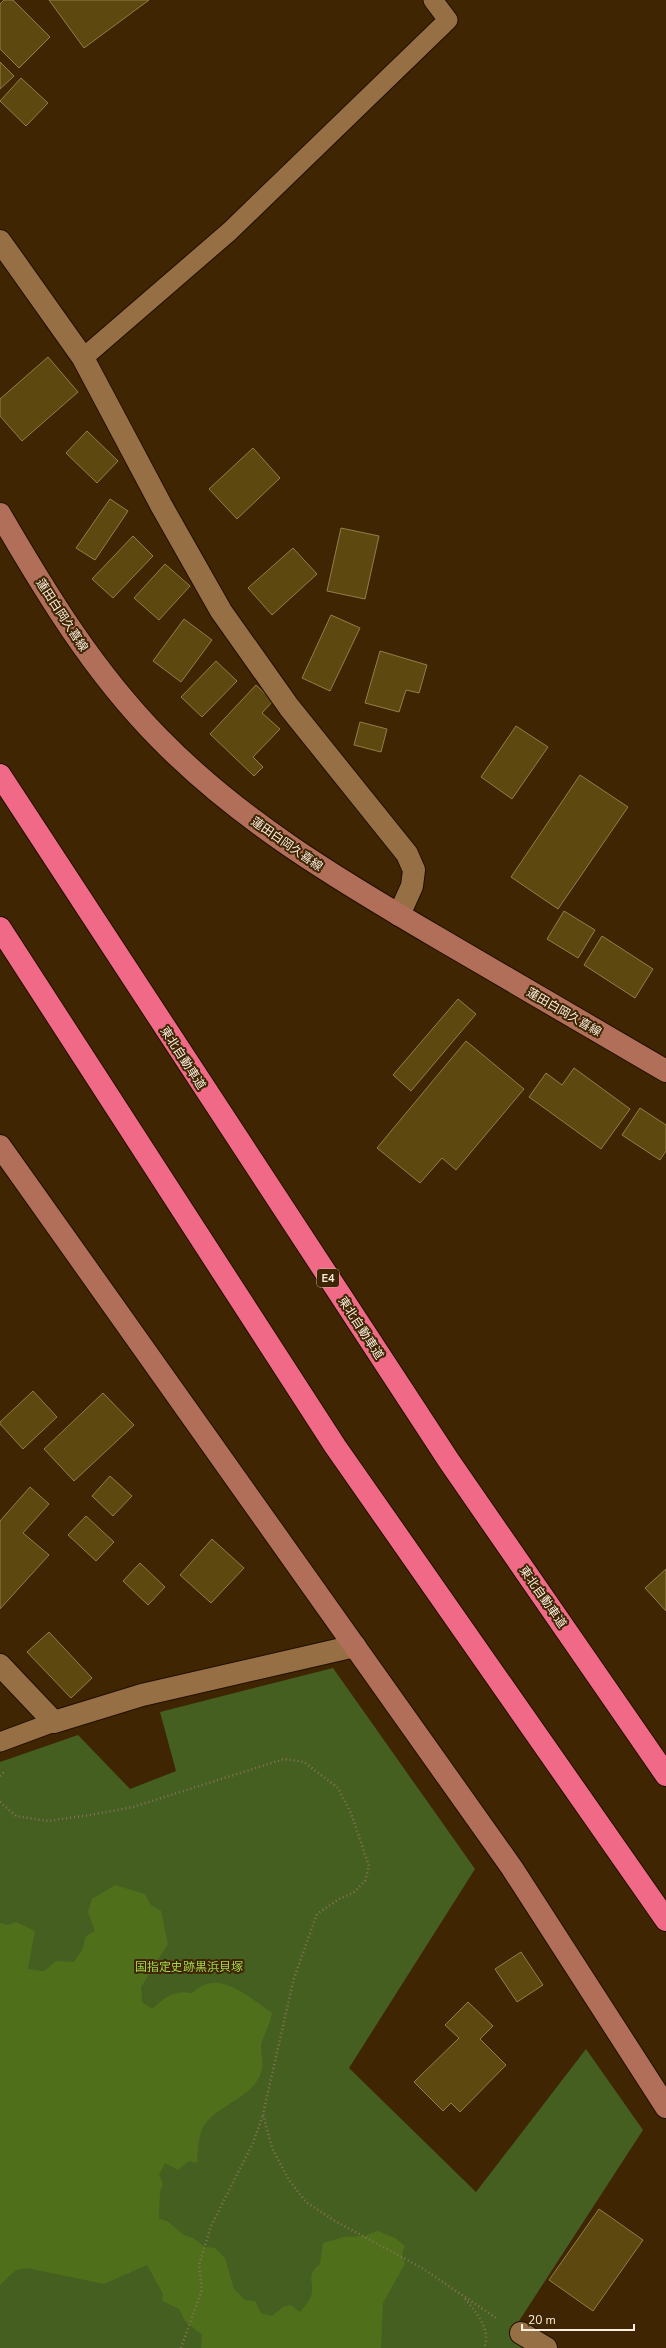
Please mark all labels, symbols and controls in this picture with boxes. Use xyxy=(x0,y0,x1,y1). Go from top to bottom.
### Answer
street label: 蓮田白岡久喜線 xyxy=(32,575,92,655)
street label: 蓮田白岡久喜線 xyxy=(248,813,326,875)
street label: 蓮田白岡久喜線 xyxy=(524,984,604,1040)
street label: 東北自動車道 xyxy=(157,1023,209,1093)
road number: E4 xyxy=(317,1269,339,1287)
street label: 東北自動車道 xyxy=(335,1293,387,1363)
street label: 東北自動車道 xyxy=(516,1563,570,1631)
park label: 国指定史跡黒浜貝塚 xyxy=(135,1959,243,1975)
scale bar xyxy=(522,2306,634,2332)
text: 20 m xyxy=(528,2312,556,2328)

